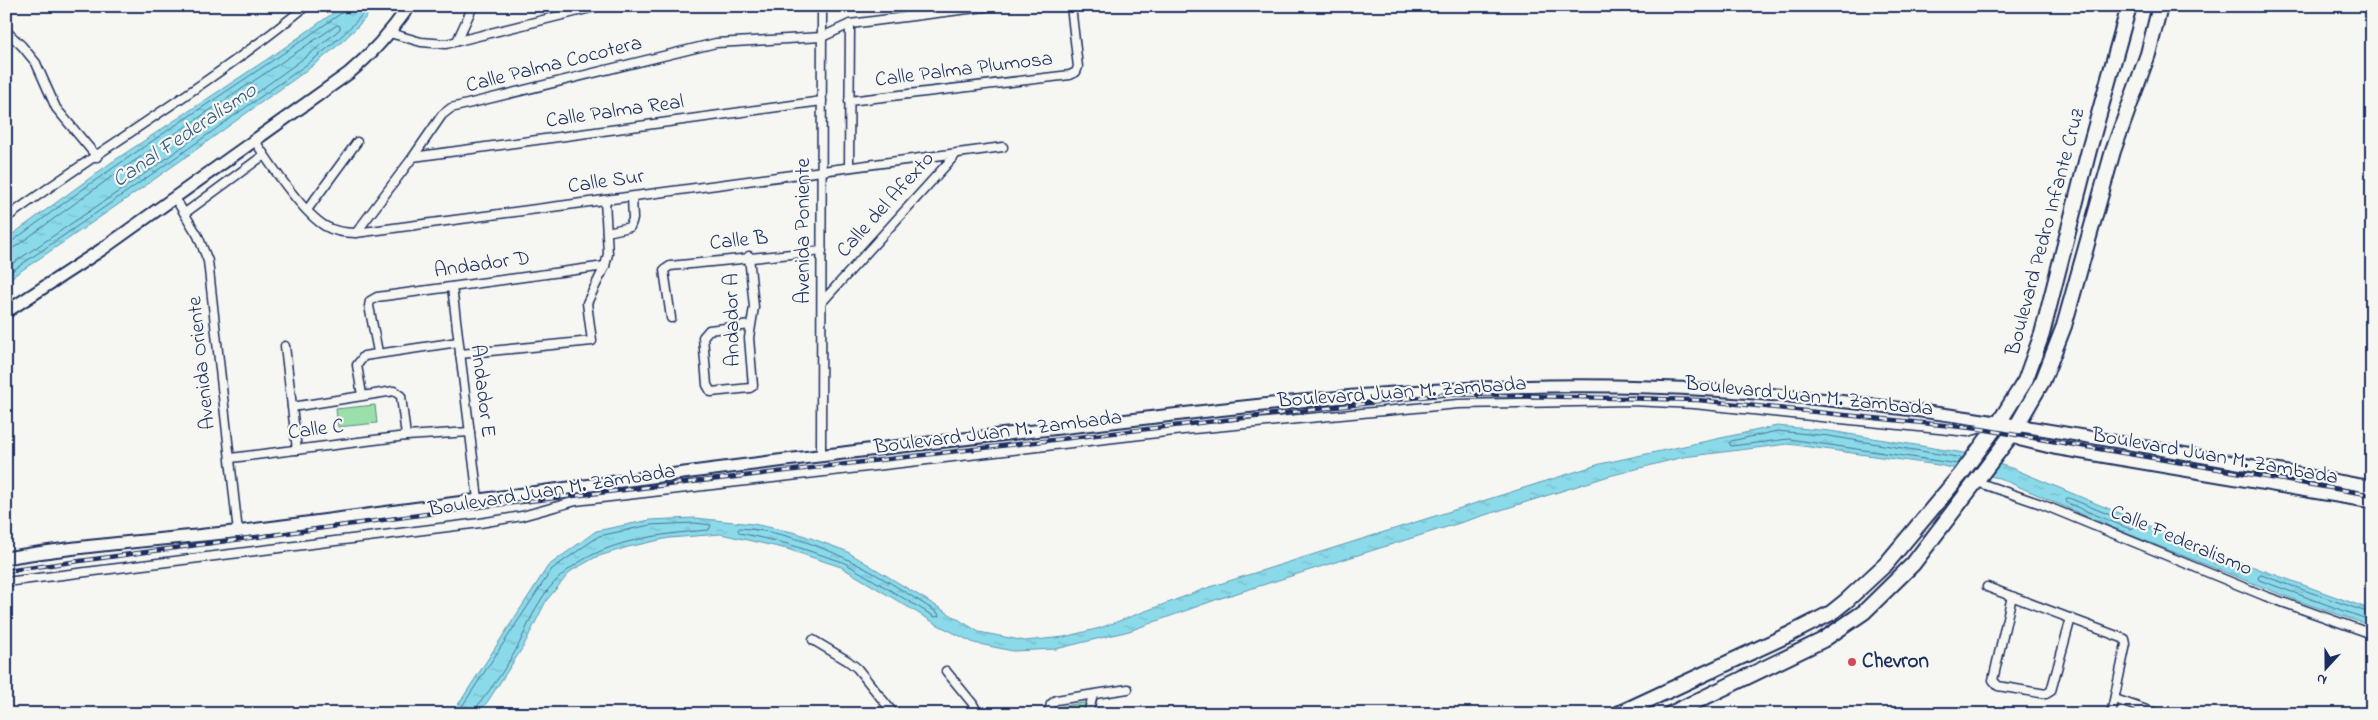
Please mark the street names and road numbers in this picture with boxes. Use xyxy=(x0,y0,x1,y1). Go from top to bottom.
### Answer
street label: Calle Palma Cocotera xyxy=(463,29,645,101)
street label: Calle Palma Plumosa xyxy=(873,44,1055,96)
street label: Calle Palma Real xyxy=(544,87,686,137)
street label: Boulevard Pedro Infante Cruz xyxy=(1998,105,2094,360)
street label: Calle del Afexto xyxy=(830,145,942,265)
street label: Avenida Poniente xyxy=(789,158,819,304)
street label: Calle Sur xyxy=(566,162,646,202)
street label: Calle B xyxy=(708,223,770,259)
street label: Andador D xyxy=(432,243,532,287)
street label: Andador A xyxy=(717,273,749,367)
street label: Avenida Oriente xyxy=(180,294,224,431)
street label: Andador E xyxy=(461,343,503,439)
street label: Boulevard Juan M. Zambada xyxy=(1276,369,1527,417)
street label: Boulevard Juan M. Zambada xyxy=(1682,369,1935,425)
street label: Boulevard Juan M. Zambada xyxy=(871,403,1124,463)
street label: Calle C xyxy=(286,412,346,448)
street label: Boulevard Juan M. Zambada xyxy=(2089,420,2340,493)
street label: Boulevard Juan M. Zambada xyxy=(425,457,678,525)
street label: Calle Federalismo xyxy=(2105,498,2257,585)

